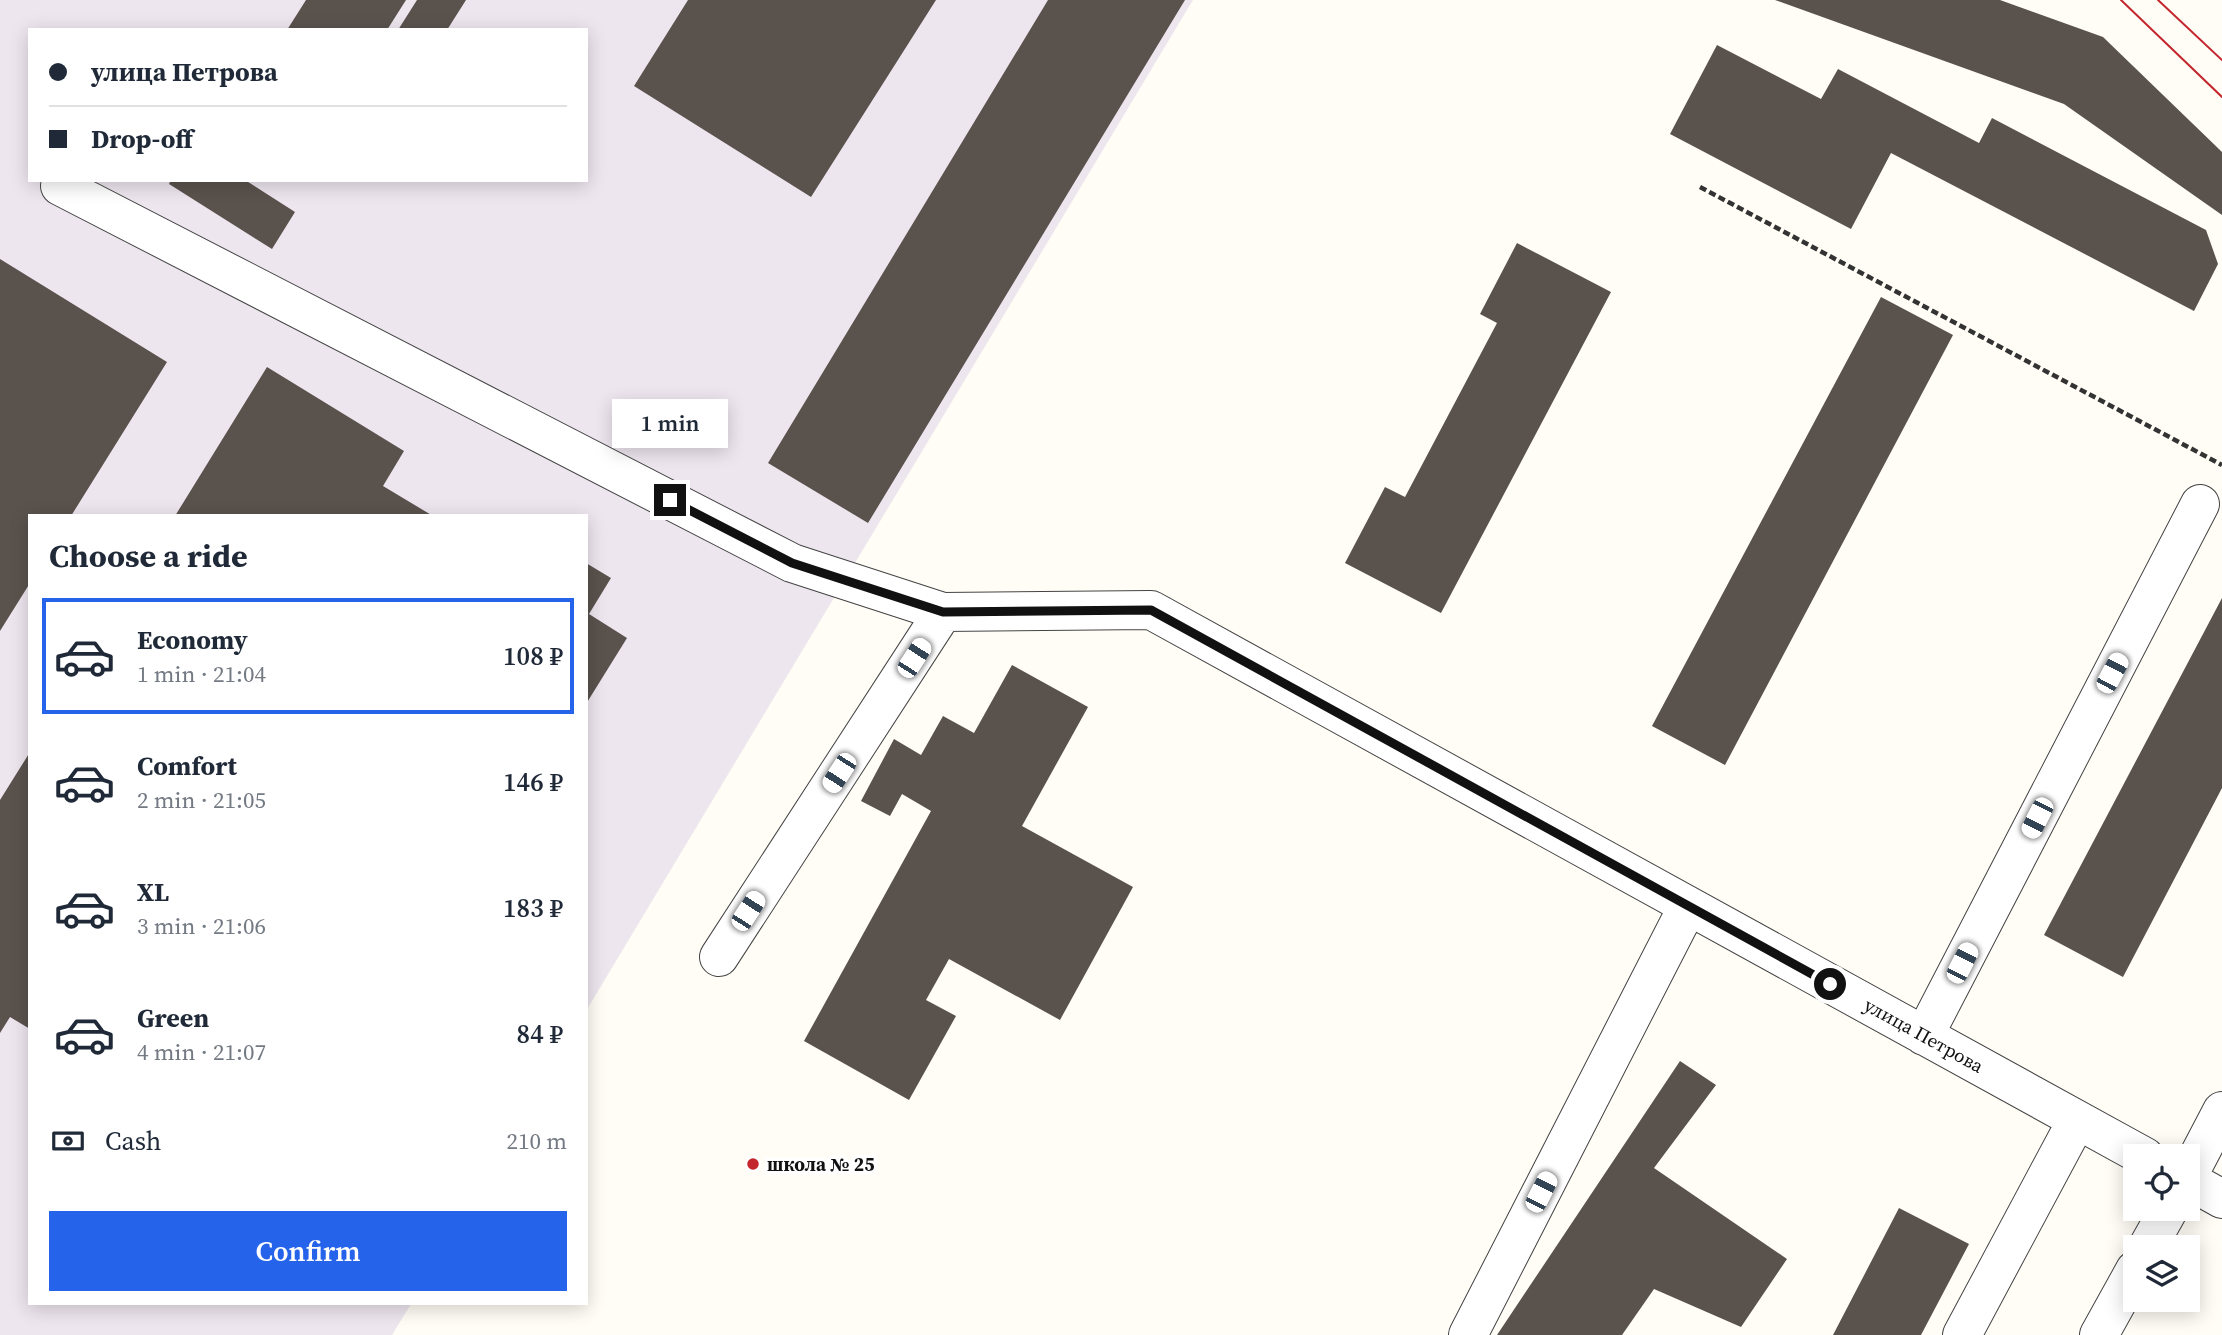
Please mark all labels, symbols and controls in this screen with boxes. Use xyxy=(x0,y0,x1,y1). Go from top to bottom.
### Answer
text: улица Петрова xyxy=(91,54,278,90)
text: Drop-off xyxy=(91,121,193,157)
callout: 1 min xyxy=(612,398,728,448)
text: 1 min xyxy=(640,407,700,439)
route end xyxy=(654,484,686,516)
text: Choose a ride xyxy=(49,534,248,578)
text: Economy xyxy=(137,622,248,658)
icon: car xyxy=(53,625,116,688)
car xyxy=(894,635,935,681)
text: 108 ₽ xyxy=(503,638,563,674)
car xyxy=(2093,650,2132,696)
text: 1 min · 21:04 xyxy=(137,658,266,690)
text: Comfort xyxy=(137,748,237,784)
car xyxy=(819,750,860,796)
icon: car xyxy=(53,751,116,814)
text: 146 ₽ xyxy=(503,764,563,800)
text: 2 min · 21:05 xyxy=(137,784,266,816)
car xyxy=(2019,795,2056,841)
text: XL xyxy=(137,874,169,910)
icon: car xyxy=(53,877,116,940)
car xyxy=(728,888,769,934)
text: 183 ₽ xyxy=(503,890,563,926)
text: 3 min · 21:06 xyxy=(137,910,266,942)
car xyxy=(1944,940,1981,986)
route start xyxy=(1814,968,1846,1000)
street label: улица Петрова xyxy=(1860,991,1989,1079)
text: Green xyxy=(137,1000,209,1036)
icon: car xyxy=(53,1003,116,1066)
text: 84 ₽ xyxy=(517,1016,563,1052)
text: 4 min · 21:07 xyxy=(137,1036,266,1068)
icon: cash xyxy=(49,1122,87,1160)
text: Cash xyxy=(105,1123,161,1159)
text: 210 m xyxy=(506,1125,567,1157)
map controls xyxy=(2123,1144,2200,1312)
button: locate xyxy=(2123,1144,2200,1221)
place label: школа № 25 xyxy=(767,1151,874,1177)
marker: школа № 25 xyxy=(745,1156,761,1172)
car xyxy=(1523,1169,1560,1215)
button: Confirm xyxy=(49,1211,567,1291)
button: layers xyxy=(2123,1235,2200,1312)

